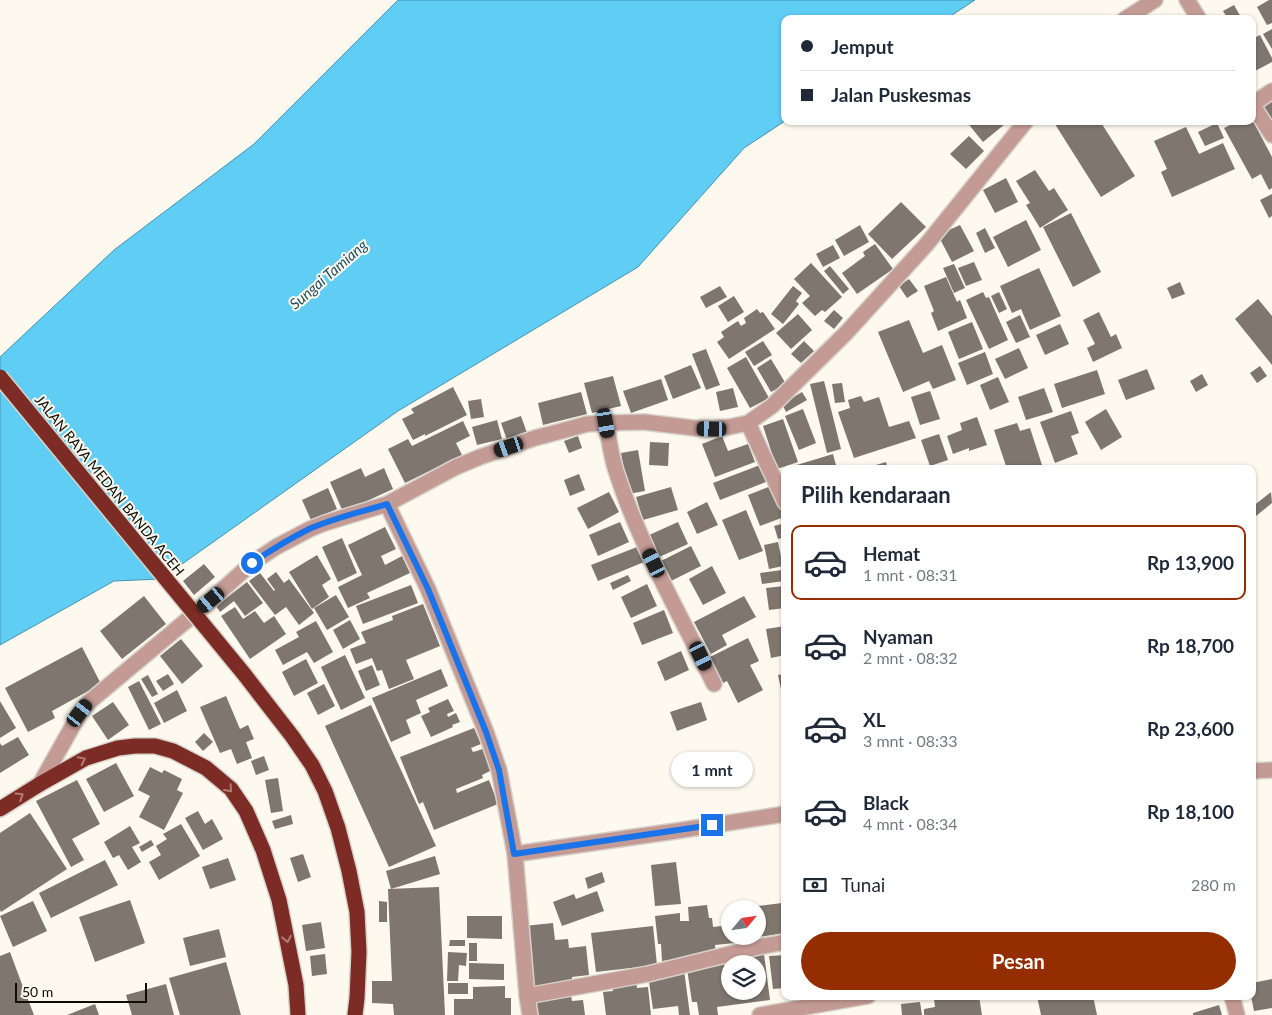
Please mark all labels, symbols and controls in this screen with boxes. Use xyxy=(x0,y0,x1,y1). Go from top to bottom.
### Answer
text: Jemput xyxy=(831,35,893,58)
text: Jalan Puskesmas xyxy=(831,83,971,106)
water label: Sungai Tamiang xyxy=(286,235,371,313)
street label: JALAN RAYA MEDAN BANDA ACEH xyxy=(32,391,188,579)
car xyxy=(596,407,615,439)
car xyxy=(696,421,727,437)
car xyxy=(492,435,525,459)
text: Pilih kendaraan xyxy=(801,481,951,508)
icon: car xyxy=(803,540,848,585)
text: Hemat xyxy=(863,542,920,565)
car xyxy=(640,546,667,580)
text: Rp 13,900 xyxy=(1147,551,1234,574)
route start xyxy=(241,552,263,574)
text: 1 mnt · 08:31 xyxy=(863,565,958,584)
car xyxy=(194,585,227,615)
icon: car xyxy=(803,623,848,668)
text: Nyaman xyxy=(863,625,933,648)
text: Rp 18,700 xyxy=(1147,634,1234,657)
car xyxy=(687,639,714,673)
text: 2 mnt · 08:32 xyxy=(863,648,958,667)
car xyxy=(64,697,95,729)
icon: car xyxy=(803,706,848,751)
text: XL xyxy=(863,708,886,731)
text: Rp 23,600 xyxy=(1147,717,1234,740)
text: 3 mnt · 08:33 xyxy=(863,731,958,750)
callout: 1 mnt xyxy=(671,752,753,788)
one-way arrow xyxy=(77,757,86,767)
text: 1 mnt xyxy=(691,760,733,779)
one-way arrow xyxy=(223,784,232,793)
icon: car xyxy=(803,789,848,834)
text: Black xyxy=(863,791,909,814)
one-way arrow xyxy=(14,793,23,803)
text: Rp 18,100 xyxy=(1147,800,1234,823)
route end xyxy=(701,814,723,836)
text: 4 mnt · 08:34 xyxy=(863,814,958,833)
icon: cash xyxy=(801,871,829,899)
text: Tunai xyxy=(841,873,885,896)
text: 280 m xyxy=(1191,875,1236,894)
north arrow xyxy=(721,900,766,945)
map controls xyxy=(721,900,766,1000)
button: Pesan xyxy=(801,932,1236,990)
one-way arrow xyxy=(281,935,291,944)
button: layers xyxy=(721,955,766,1000)
scale bar xyxy=(15,980,148,1003)
text: 50 m xyxy=(22,983,53,1000)

